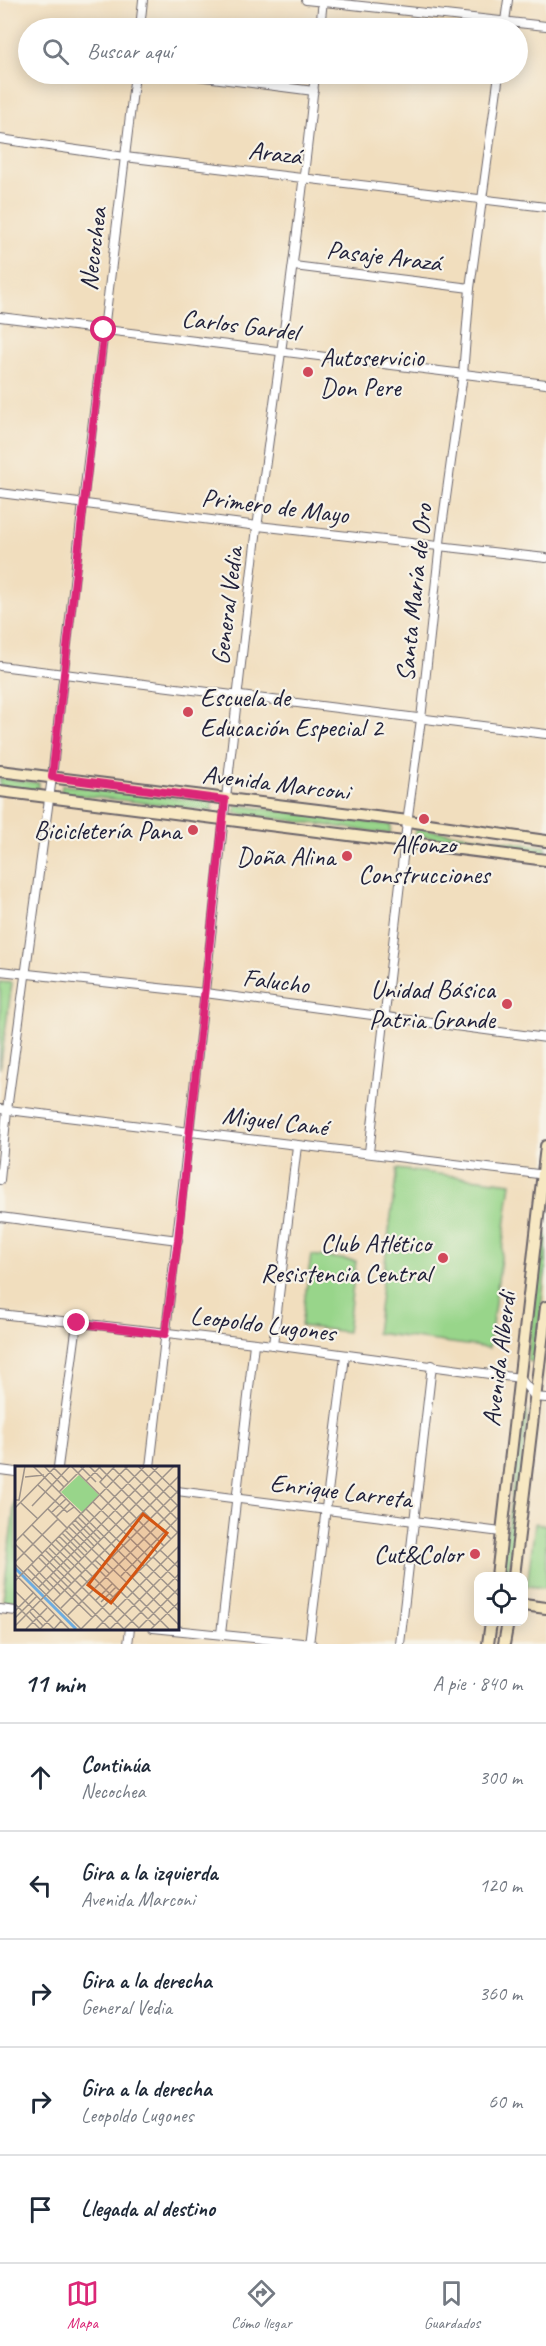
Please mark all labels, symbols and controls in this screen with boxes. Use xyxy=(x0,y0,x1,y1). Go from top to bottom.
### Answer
search box xyxy=(18,18,528,84)
icon: search xyxy=(39,35,72,68)
text: Buscar aquí xyxy=(87,37,173,65)
street label: Arazá xyxy=(247,133,306,173)
street label: Necochea xyxy=(72,204,115,292)
street label: Pasaje Arazá xyxy=(325,233,446,280)
street label: Carlos Gardel xyxy=(180,301,305,349)
route start xyxy=(90,316,116,342)
place label: Autoservicio Don Pere xyxy=(320,341,426,404)
marker: Autoservicio Don Pere xyxy=(301,365,315,379)
street label: Primero de Mayo xyxy=(200,481,352,532)
street label: Santa María de Oro xyxy=(388,501,440,683)
street label: General Vedia xyxy=(203,543,251,667)
place label: Escuela de Educación Especial 2 xyxy=(200,681,385,744)
marker: Escuela de Educación Especial 2 xyxy=(181,705,195,719)
street label: Avenida Marconi xyxy=(201,758,355,809)
marker: Alfonzo Construcciones xyxy=(417,812,431,826)
place label: Bicicletería Pana xyxy=(34,814,183,847)
marker: Bicicletería Pana xyxy=(186,823,200,837)
place label: Alfonzo Construcciones xyxy=(358,828,492,891)
place label: Doña Alina xyxy=(237,840,337,873)
marker: Doña Alina xyxy=(340,849,354,863)
street label: Falucho xyxy=(241,961,313,1002)
place label: Unidad Básica Patria Grande xyxy=(369,973,497,1036)
marker: Unidad Básica Patria Grande xyxy=(500,997,514,1011)
street label: Miguel Cané xyxy=(221,1098,333,1144)
place label: Club Atlético Resistencia Central xyxy=(261,1227,436,1290)
marker: Club Atlético Resistencia Central xyxy=(436,1251,450,1265)
street label: Avenida Alberdi xyxy=(474,1287,524,1428)
street label: Leopoldo Lugones xyxy=(189,1299,340,1350)
route end xyxy=(63,1309,89,1335)
inset map xyxy=(15,1466,178,1629)
street label: Enrique Larreta xyxy=(268,1466,416,1516)
place label: Cut&Color xyxy=(374,1538,465,1571)
marker: Cut&Color xyxy=(468,1547,482,1561)
map controls xyxy=(474,1572,528,1626)
button: locate xyxy=(474,1572,528,1626)
text: 11 min xyxy=(24,1667,86,1700)
text: A pie · 840 m xyxy=(433,1671,522,1696)
text: Continúa xyxy=(81,1751,149,1779)
icon: ahead xyxy=(24,1761,57,1794)
text: 300 m xyxy=(479,1765,522,1790)
text: Necochea xyxy=(81,1779,145,1804)
text: Gira a la izquierda xyxy=(81,1859,218,1887)
icon: left xyxy=(24,1869,57,1902)
text: 120 m xyxy=(479,1873,522,1898)
text: Avenida Marconi xyxy=(81,1887,195,1912)
text: Gira a la derecha xyxy=(81,1967,212,1995)
icon: right xyxy=(24,1977,57,2010)
text: 360 m xyxy=(479,1981,522,2006)
text: General Vedia xyxy=(81,1995,172,2020)
text: Gira a la derecha xyxy=(81,2075,212,2103)
icon: right xyxy=(24,2085,57,2118)
text: 60 m xyxy=(488,2089,522,2114)
text: Leopoldo Lugones xyxy=(81,2103,193,2128)
icon: arrive xyxy=(24,2193,57,2226)
text: Llegada al destino xyxy=(81,2195,215,2223)
tab: Mapa xyxy=(66,2277,99,2333)
tab: Cómo llegar xyxy=(231,2277,292,2333)
tab: Guardados xyxy=(424,2277,480,2333)

